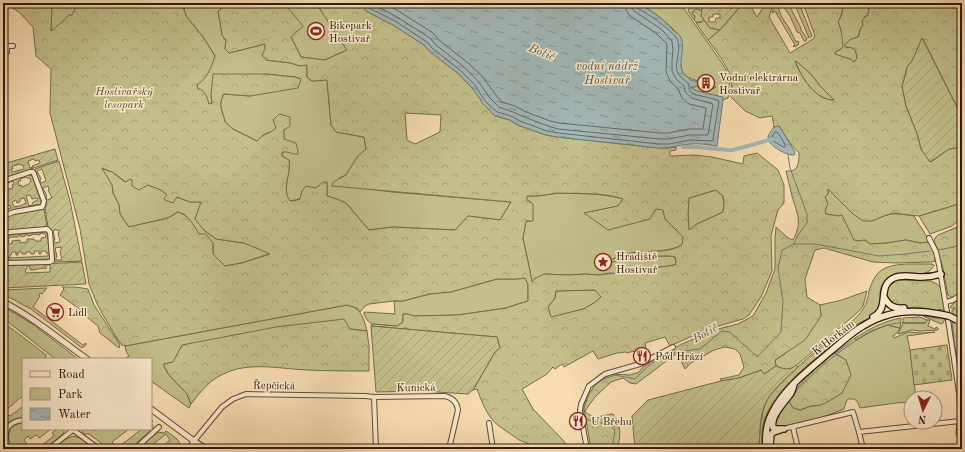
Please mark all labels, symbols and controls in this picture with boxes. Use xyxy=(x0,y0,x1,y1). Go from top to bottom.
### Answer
sports icon: Bikepark Hostivař xyxy=(306,21,326,41)
place label: Bikepark Hostivař xyxy=(329,21,372,45)
water label: Botič xyxy=(526,41,557,64)
water label: vodní nádrž Hostivař xyxy=(576,60,639,87)
building icon: Vodní elektrárna Hostivař xyxy=(696,73,716,93)
place label: Vodní elektrárna Hostivař xyxy=(719,73,799,97)
park label: Hostivařský lesopark xyxy=(94,87,153,111)
place icon: Hradiště Hostivař xyxy=(593,252,613,272)
place label: Hradiště Hostivař xyxy=(616,252,658,276)
supermarket icon: Lidl xyxy=(45,302,65,322)
place label: Lidl xyxy=(68,308,87,319)
street label: K Horkám xyxy=(811,318,857,358)
water label: Botič xyxy=(690,321,721,346)
restaurant icon: Pod Hrází xyxy=(632,346,652,366)
place label: Pod Hrází xyxy=(655,352,704,363)
legend xyxy=(22,358,152,430)
text: Road xyxy=(58,369,85,381)
street label: Řepčická xyxy=(253,378,296,392)
street label: Kunická xyxy=(396,383,436,394)
text: Park xyxy=(58,389,83,401)
north arrow xyxy=(903,390,943,430)
text: Water xyxy=(58,409,91,421)
restaurant icon: U Břehu xyxy=(568,411,588,431)
text: N xyxy=(917,413,927,424)
place label: U Břehu xyxy=(591,417,632,428)

